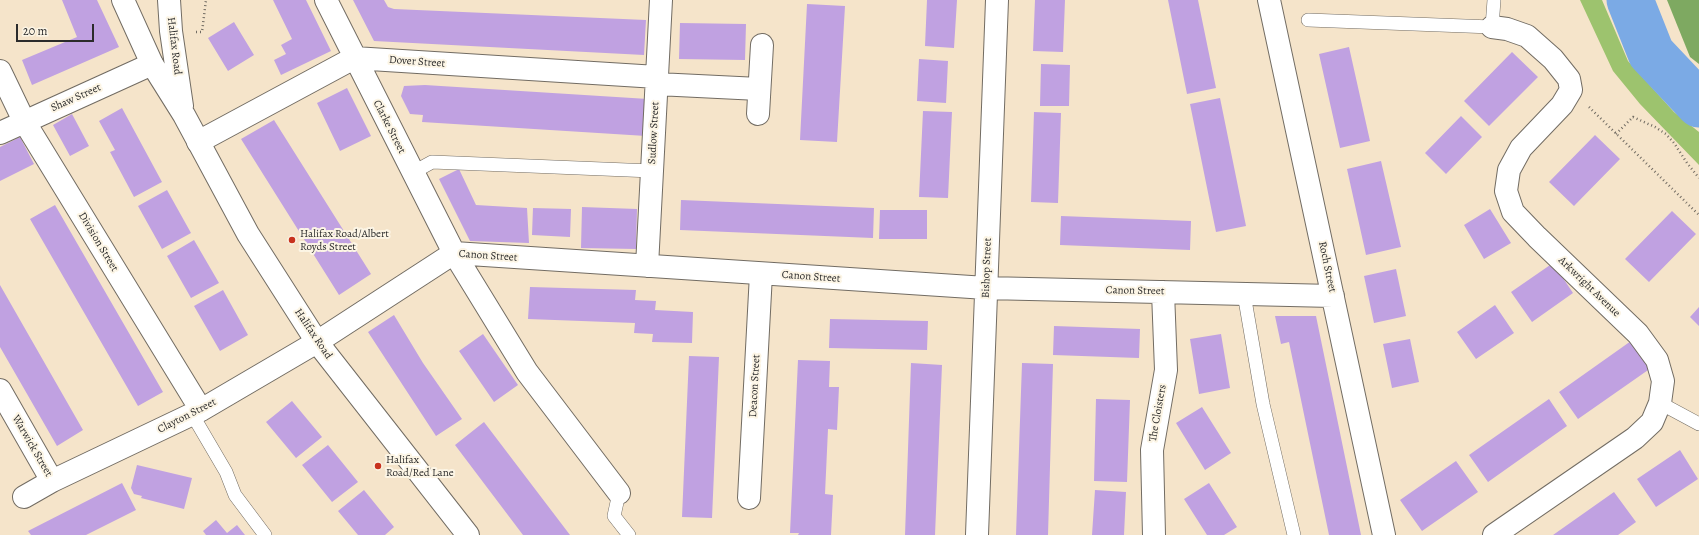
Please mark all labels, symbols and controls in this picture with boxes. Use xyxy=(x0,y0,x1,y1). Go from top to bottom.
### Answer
scale bar xyxy=(18,16,96,42)
street label: Halifax Road xyxy=(164,16,184,76)
text: 20 m xyxy=(23,23,47,39)
street label: Dover Street xyxy=(389,53,445,71)
street label: Shaw Street xyxy=(49,81,103,115)
street label: Clarke Street xyxy=(370,98,408,156)
street label: Sudlow Street xyxy=(646,101,662,165)
street label: Division Street xyxy=(75,210,121,274)
place label: Halifax Road/Albert Royds Street xyxy=(300,227,389,253)
marker: Halifax Road/Albert Royds Street xyxy=(287,235,297,245)
street label: Bishop Street xyxy=(979,238,995,298)
street label: Roch Street xyxy=(1315,240,1339,294)
street label: Canon Street xyxy=(458,247,518,265)
street label: Arkwright Avenue xyxy=(1555,254,1623,320)
street label: Canon Street xyxy=(781,268,841,286)
street label: Canon Street xyxy=(1106,284,1164,298)
street label: Halifax Road xyxy=(291,306,335,362)
street label: Deacon Street xyxy=(747,354,763,418)
street label: The Cloisters xyxy=(1146,383,1170,443)
street label: Clayton Street xyxy=(156,396,218,436)
street label: Warwick Street xyxy=(9,413,55,479)
place label: Halifax Road/Red Lane xyxy=(386,453,454,479)
marker: Halifax Road/Red Lane xyxy=(373,461,383,471)

